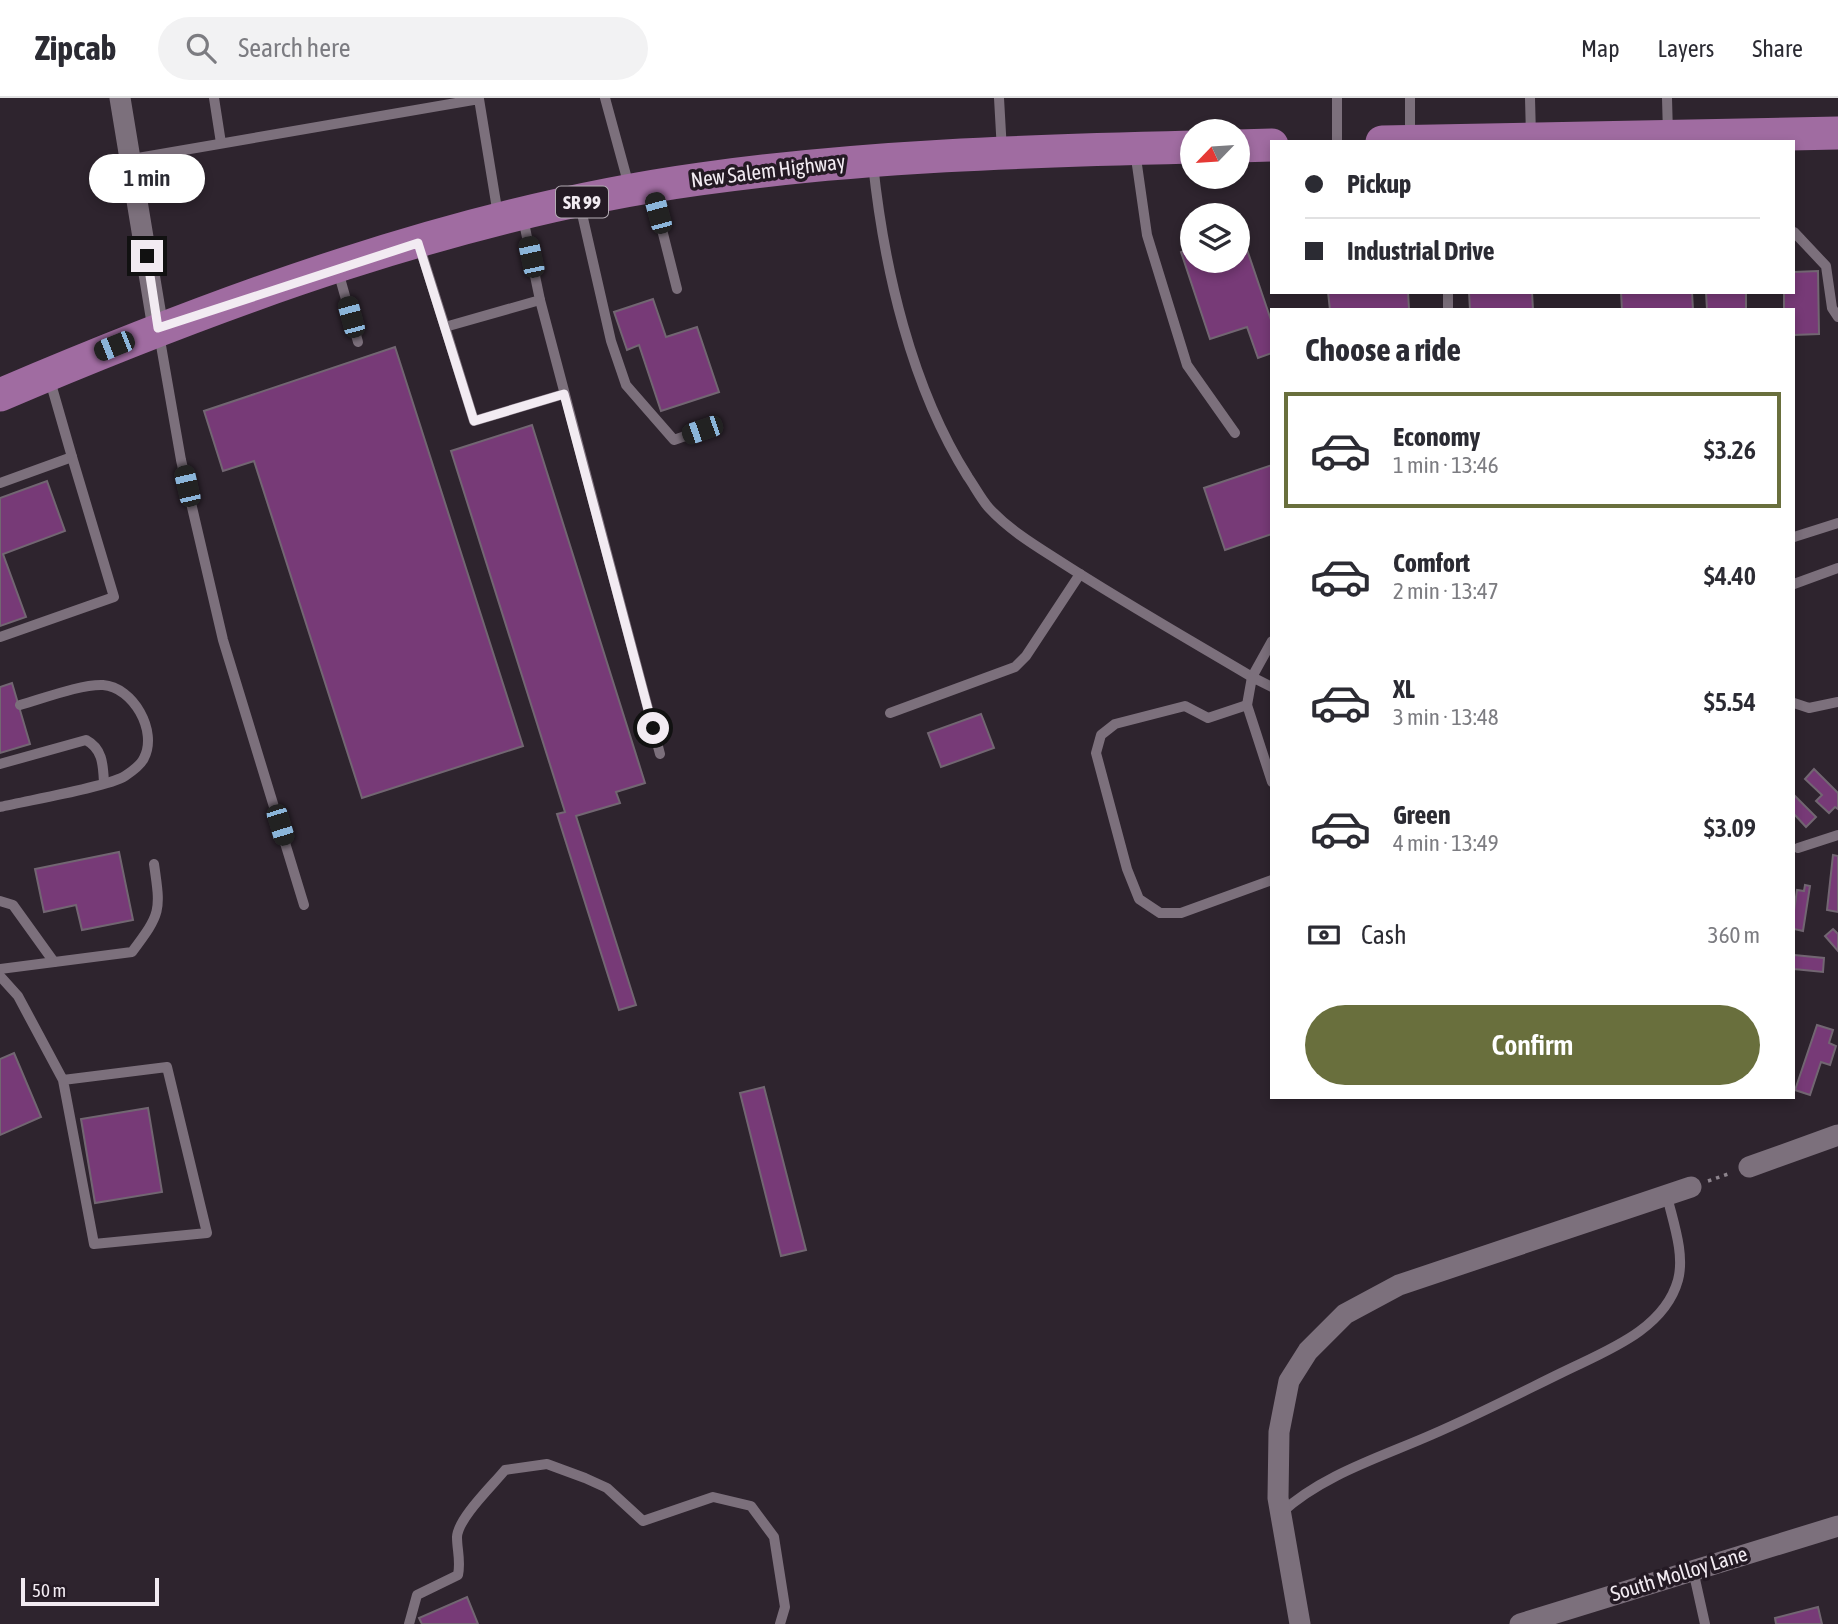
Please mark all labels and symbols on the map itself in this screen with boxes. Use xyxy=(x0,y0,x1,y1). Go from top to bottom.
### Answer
north arrow xyxy=(1180,119,1250,189)
street label: New Salem Highway xyxy=(689,149,847,191)
callout: 1 min xyxy=(89,155,205,204)
road number: SR 99 xyxy=(556,186,608,218)
car xyxy=(643,190,674,236)
car xyxy=(517,234,546,280)
route end xyxy=(131,240,163,272)
car xyxy=(336,294,367,340)
car xyxy=(91,328,138,364)
car xyxy=(679,413,726,447)
car xyxy=(173,463,202,509)
route start xyxy=(637,712,669,744)
car xyxy=(264,802,297,848)
street label: South Molloy Lane xyxy=(1607,1541,1750,1605)
scale bar xyxy=(21,1575,159,1607)

